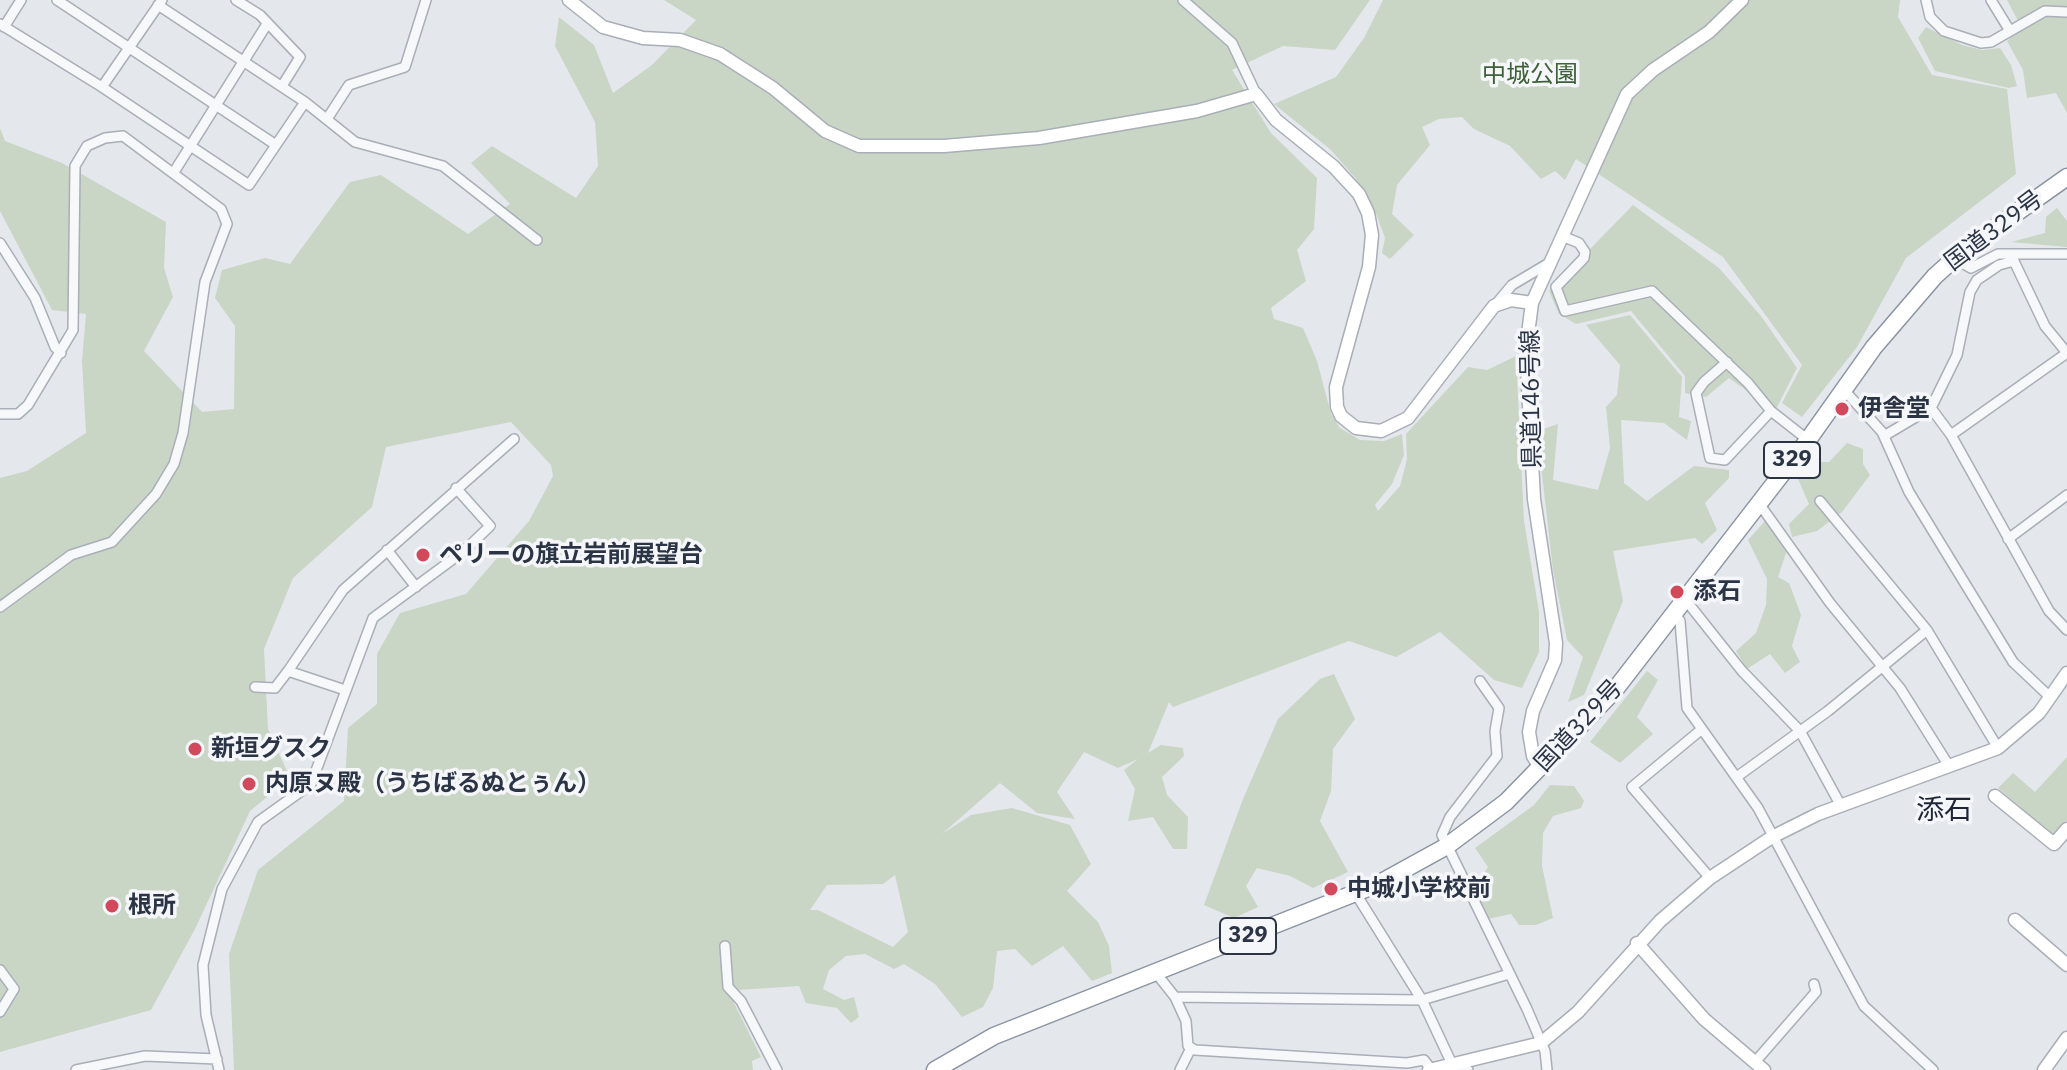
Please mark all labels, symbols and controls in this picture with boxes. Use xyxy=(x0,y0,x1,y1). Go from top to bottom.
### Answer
park label: 中城公園 xyxy=(1482,61,1578,89)
street label: 国道329号 xyxy=(1939,185,2049,277)
street label: 県道146号線 xyxy=(1516,329,1548,469)
place label: 伊舎堂 xyxy=(1858,395,1930,423)
marker: 伊舎堂 xyxy=(1833,400,1851,418)
road number: 329 xyxy=(1764,442,1820,478)
place label: ペリーの旗立岩前展望台 xyxy=(439,541,703,569)
marker: ペリーの旗立岩前展望台 xyxy=(414,546,432,564)
place label: 添石 xyxy=(1693,578,1741,606)
marker: 添石 xyxy=(1668,583,1686,601)
street label: 国道329号 xyxy=(1529,674,1629,778)
place label: 新垣グスク xyxy=(211,735,331,763)
marker: 新垣グスク xyxy=(186,740,204,758)
place label: 内原ヌ殿（うちばるぬとぅん） xyxy=(265,770,601,798)
marker: 内原ヌ殿（うちばるぬとぅん） xyxy=(240,775,258,793)
district label: 添石 xyxy=(1916,794,1972,828)
place label: 中城小学校前 xyxy=(1347,875,1491,903)
marker: 中城小学校前 xyxy=(1322,880,1340,898)
place label: 根所 xyxy=(128,892,176,920)
marker: 根所 xyxy=(103,897,121,915)
road number: 329 xyxy=(1220,918,1276,954)

